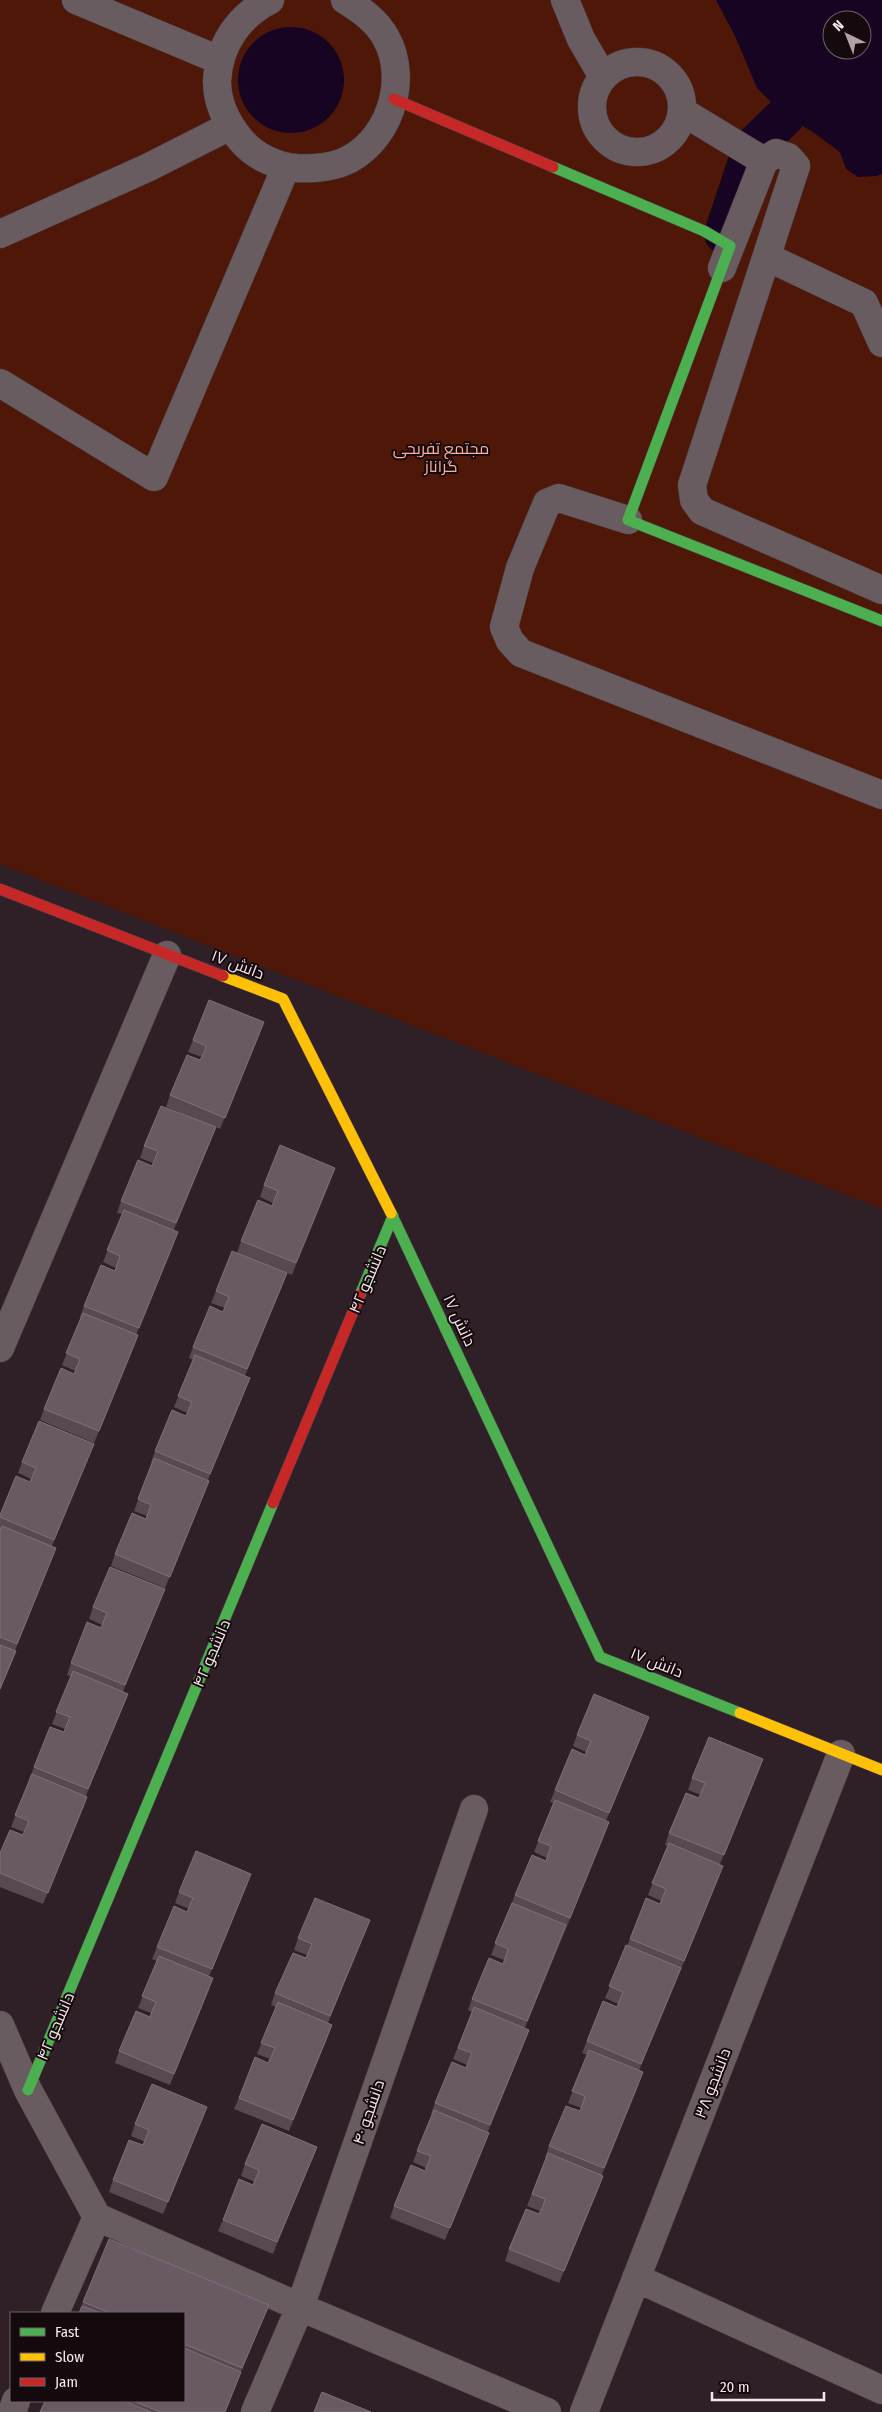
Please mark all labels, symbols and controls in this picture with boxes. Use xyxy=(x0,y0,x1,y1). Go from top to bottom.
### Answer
north arrow xyxy=(822,10,872,60)
text: N xyxy=(830,17,847,35)
park label: مجتمع تفریحی گراناز xyxy=(393,439,489,476)
street label: دانش ۱۷ xyxy=(208,946,267,984)
street label: دانشجو ۴۲ xyxy=(345,1242,390,1316)
street label: دانش ۱۷ xyxy=(438,1291,480,1350)
street label: دانشجو ۴۲ xyxy=(189,1616,234,1690)
street label: دانش ۱۷ xyxy=(627,1643,686,1682)
street label: دانشجو ۴۲ xyxy=(33,1989,78,2063)
street label: دانشجو ۳۸ xyxy=(690,2045,735,2121)
street label: دانشجو ۴۰ xyxy=(349,2077,388,2147)
legend xyxy=(10,2312,185,2402)
text: Fast xyxy=(55,2323,79,2341)
text: Slow xyxy=(55,2348,84,2366)
scale bar xyxy=(712,2370,824,2402)
text: Jam xyxy=(55,2373,78,2391)
text: 20 m xyxy=(720,2378,750,2396)

